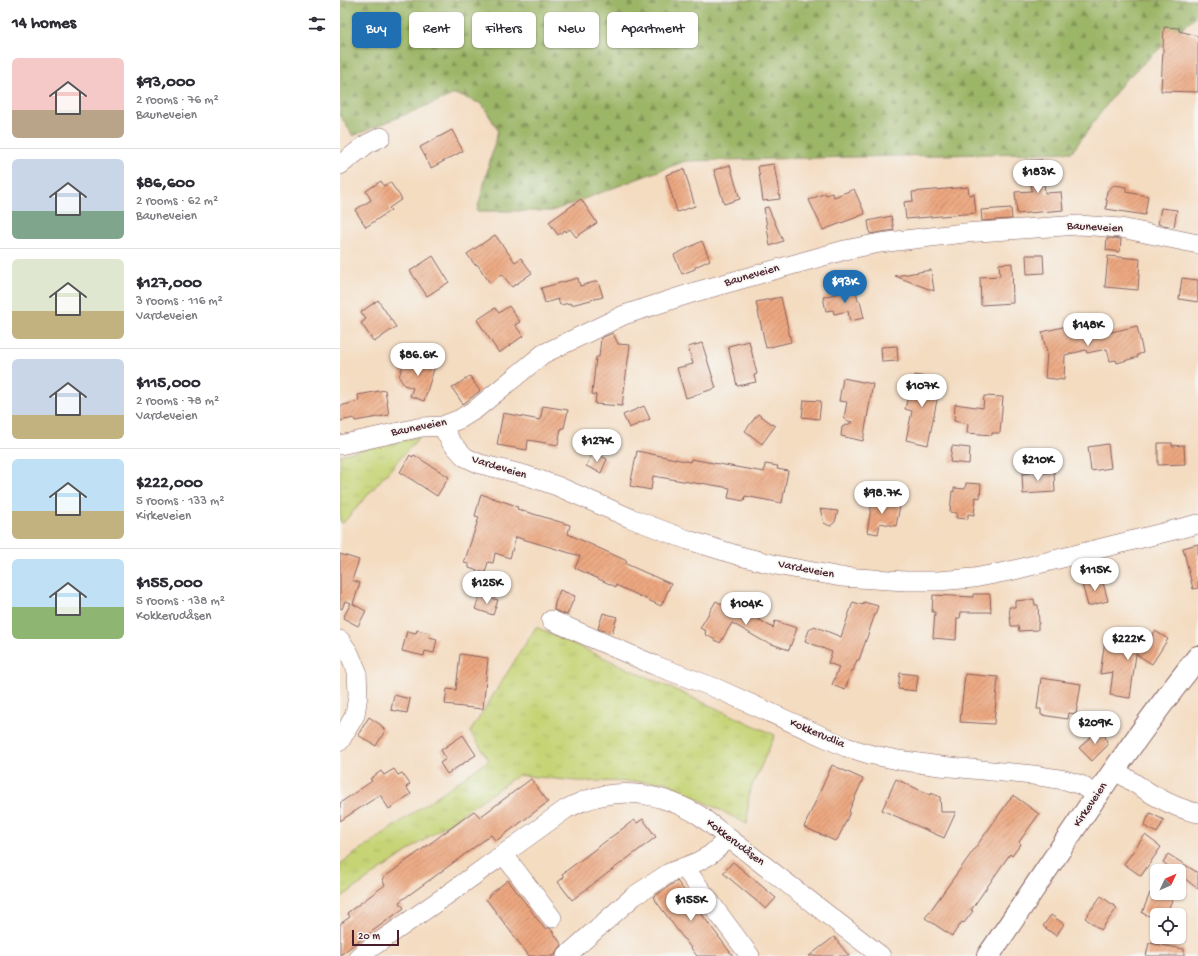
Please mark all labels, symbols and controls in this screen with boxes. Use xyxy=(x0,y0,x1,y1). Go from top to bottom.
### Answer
chip: Buy xyxy=(352,12,401,48)
chip: Rent xyxy=(409,12,464,48)
chip: Filters xyxy=(472,12,536,48)
chip: New xyxy=(544,12,599,48)
chip: Apartment xyxy=(607,12,698,48)
icon: filters xyxy=(306,13,328,35)
text: 14 homes xyxy=(12,14,76,34)
text: $93,000 xyxy=(136,73,195,93)
icon: home xyxy=(44,74,92,122)
text: 2 rooms · 76 m² xyxy=(136,93,219,108)
text: Bauneveien xyxy=(136,108,197,123)
pin: $183K xyxy=(1010,160,1066,194)
text: $183K xyxy=(1022,165,1054,180)
text: $86,600 xyxy=(136,174,195,194)
icon: home xyxy=(44,175,92,223)
text: 2 rooms · 62 m² xyxy=(136,194,218,209)
text: Bauneveien xyxy=(136,209,197,224)
street label: Bauneveien xyxy=(1066,219,1124,236)
street label: Bauneveien xyxy=(722,261,781,291)
pin: $93K xyxy=(821,270,869,304)
text: $127,000 xyxy=(136,274,202,294)
icon: home xyxy=(44,275,92,323)
text: $93K xyxy=(832,275,858,290)
text: 3 rooms · 116 m² xyxy=(136,294,223,309)
text: Vardeveien xyxy=(136,309,198,324)
pin: $148K xyxy=(1060,313,1116,347)
text: $148K xyxy=(1072,318,1104,333)
pin: $86.6K xyxy=(385,343,451,377)
text: $86.6K xyxy=(399,348,437,363)
text: $115,000 xyxy=(136,374,201,394)
pin: $107K xyxy=(894,374,950,408)
icon: home xyxy=(44,375,92,423)
text: $107K xyxy=(906,379,938,394)
text: 2 rooms · 78 m² xyxy=(136,394,219,409)
text: Vardeveien xyxy=(136,409,198,424)
street label: Bauneveien xyxy=(389,416,448,440)
pin: $127K xyxy=(569,429,625,463)
text: $127K xyxy=(581,434,613,449)
pin: $210K xyxy=(1010,448,1066,482)
street label: Vardeveien xyxy=(469,453,528,483)
text: $210K xyxy=(1022,453,1054,468)
text: $222,000 xyxy=(136,474,203,494)
icon: home xyxy=(44,475,92,523)
pin: $98.7K xyxy=(849,481,915,515)
text: $98.7K xyxy=(863,486,901,501)
text: 5 rooms · 133 m² xyxy=(136,494,224,509)
text: Kirkeveien xyxy=(136,509,191,524)
street label: Vardeveien xyxy=(776,558,835,582)
pin: $115K xyxy=(1067,558,1123,592)
text: $115K xyxy=(1080,563,1110,578)
pin: $125K xyxy=(459,571,515,605)
text: $155,000 xyxy=(136,574,203,594)
icon: home xyxy=(44,575,92,623)
text: $125K xyxy=(471,576,503,591)
pin: $104K xyxy=(718,592,774,626)
text: 5 rooms · 138 m² xyxy=(136,594,225,609)
text: $104K xyxy=(730,597,762,612)
text: Kokkerudåsen xyxy=(136,609,211,624)
pin: $222K xyxy=(1100,627,1156,661)
text: $222K xyxy=(1112,632,1144,647)
pin: $209K xyxy=(1067,711,1123,745)
street label: Kokkerudlia xyxy=(787,716,847,752)
text: $209K xyxy=(1078,716,1112,731)
street label: Kirkeveien xyxy=(1071,780,1111,830)
street label: Kokkerudåsen xyxy=(703,816,767,870)
north arrow xyxy=(1150,864,1186,900)
map controls xyxy=(1150,864,1186,944)
pin: $155K xyxy=(663,888,719,922)
text: $155K xyxy=(675,893,707,908)
button: locate xyxy=(1150,908,1186,944)
scale bar xyxy=(352,928,399,947)
text: 20 m xyxy=(358,931,380,943)

